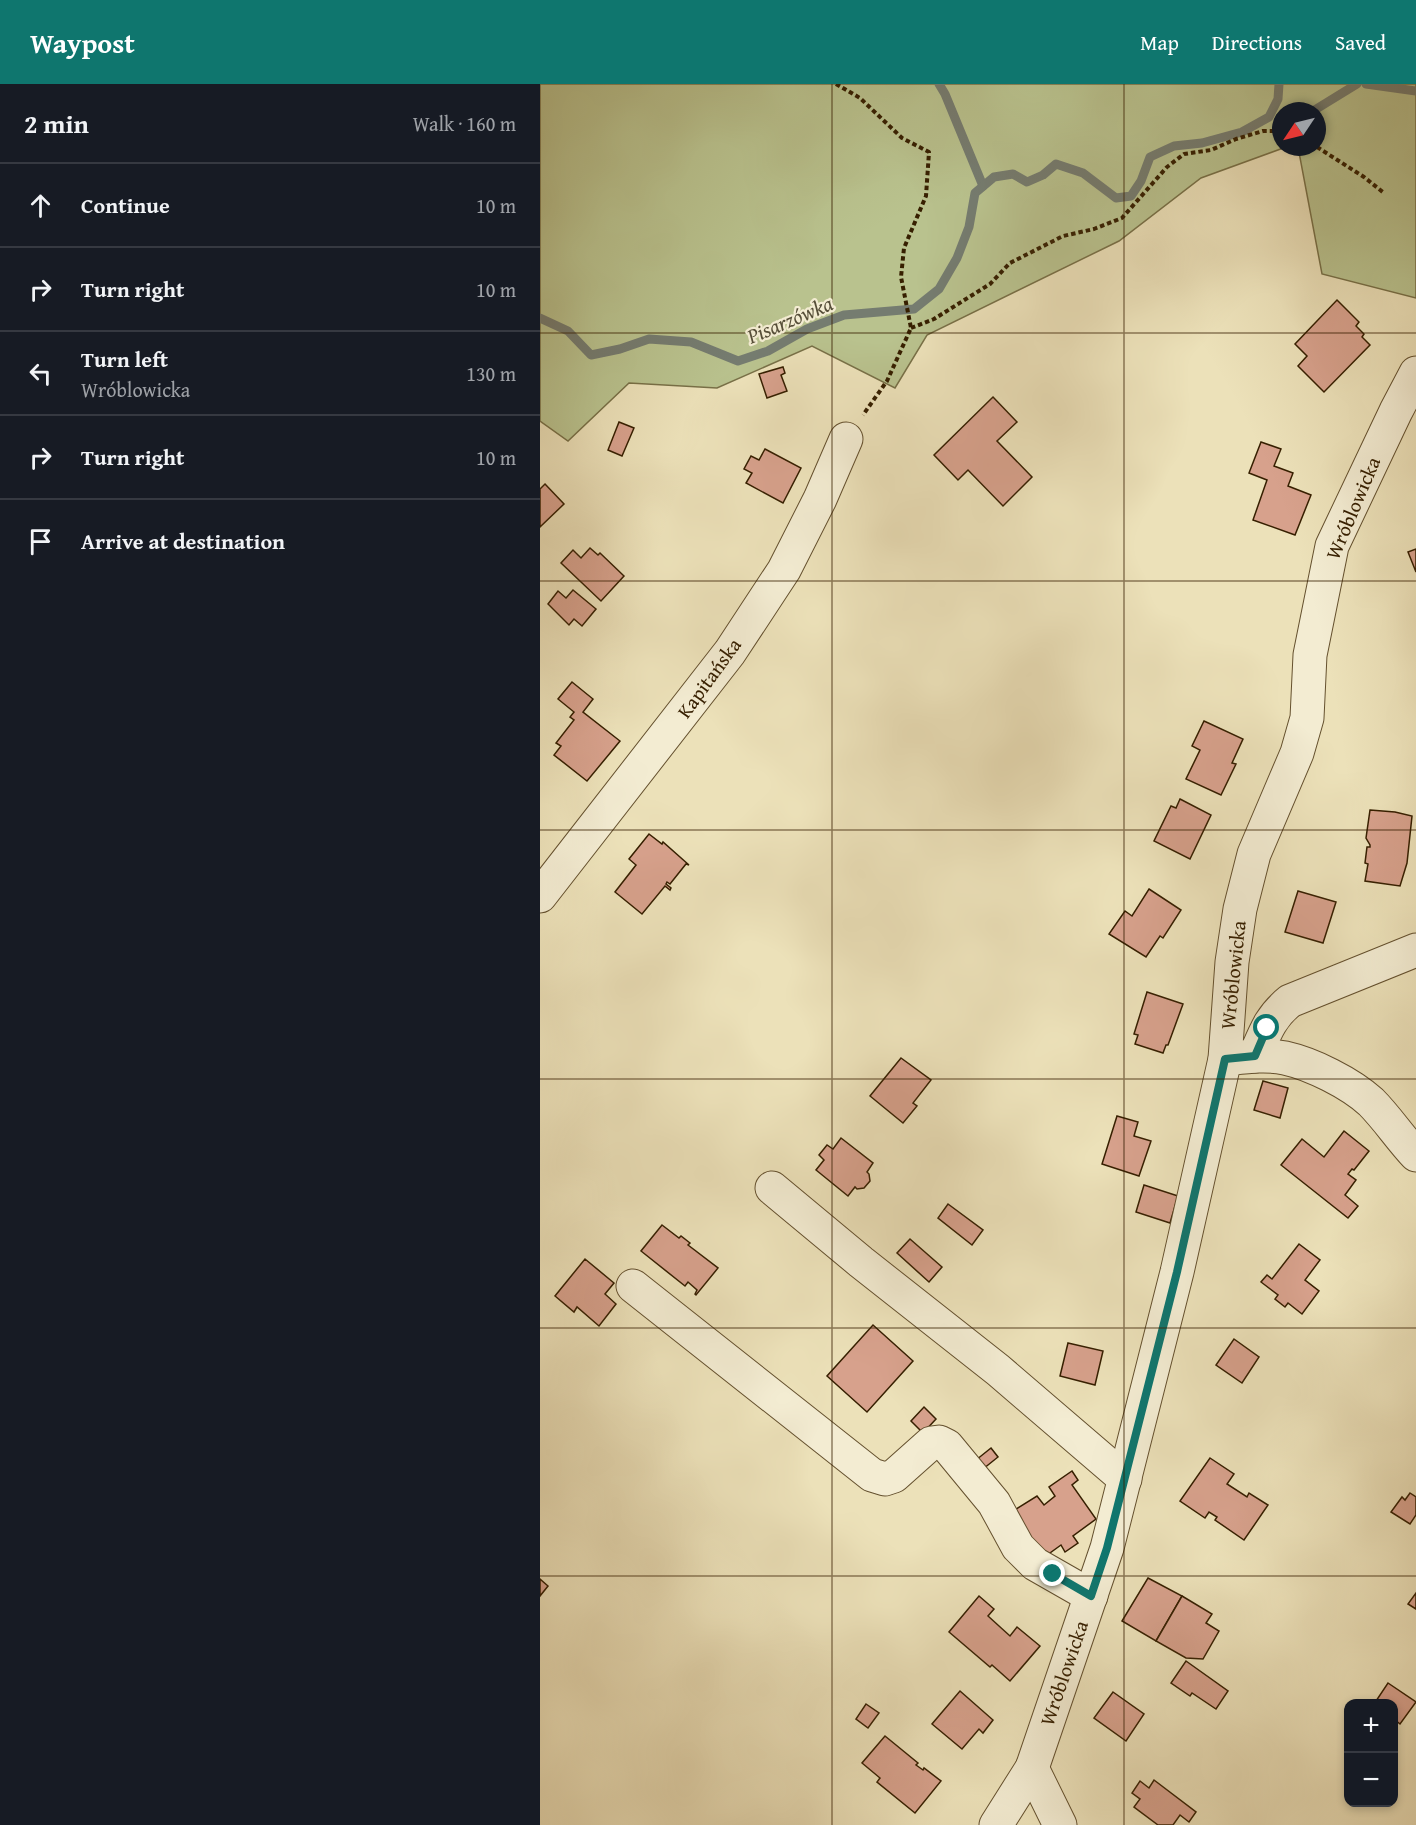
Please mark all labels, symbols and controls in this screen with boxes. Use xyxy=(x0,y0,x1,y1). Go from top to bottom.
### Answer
text: Waypost xyxy=(30,22,135,63)
text: Map xyxy=(1140,27,1179,58)
text: Directions xyxy=(1212,27,1302,58)
text: Saved xyxy=(1335,27,1386,58)
north arrow xyxy=(1272,102,1326,156)
text: 2 min xyxy=(24,104,89,143)
text: Walk · 160 m xyxy=(413,109,516,138)
icon: ahead xyxy=(24,189,57,222)
text: Continue xyxy=(81,189,170,221)
text: 10 m xyxy=(476,191,516,220)
icon: right xyxy=(24,273,57,306)
text: Turn right xyxy=(81,273,184,305)
text: 10 m xyxy=(476,275,516,304)
water label: Pisarzówka xyxy=(741,287,838,352)
text: Turn left xyxy=(81,343,168,375)
icon: left xyxy=(24,357,57,390)
text: 130 m xyxy=(466,359,516,388)
text: Wróblowicka xyxy=(81,375,190,404)
icon: right xyxy=(24,441,57,474)
text: Turn right xyxy=(81,441,184,473)
text: 10 m xyxy=(476,443,516,472)
street label: Wróblowicka xyxy=(1318,451,1387,564)
icon: arrive xyxy=(24,525,57,558)
text: Arrive at destination xyxy=(81,525,285,557)
street label: Kapitańska xyxy=(670,631,748,724)
street label: Wróblowicka xyxy=(1212,919,1253,1031)
route start xyxy=(1253,1014,1279,1040)
route end xyxy=(1039,1560,1065,1586)
street label: Wróblowicka xyxy=(1032,1616,1095,1729)
map controls xyxy=(1344,1699,1398,1807)
button: + xyxy=(1344,1699,1398,1753)
button: − xyxy=(1344,1753,1398,1807)

